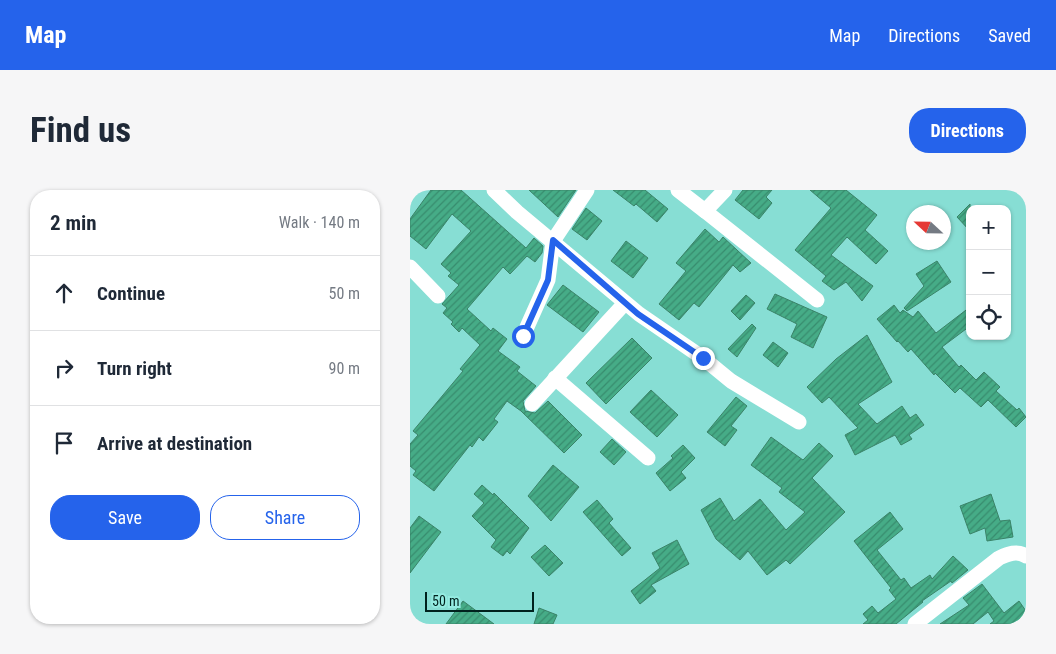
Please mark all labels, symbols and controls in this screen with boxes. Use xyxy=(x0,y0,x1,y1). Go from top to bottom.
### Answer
text: Map xyxy=(25,21,66,49)
text: Map xyxy=(829,25,860,46)
text: Directions xyxy=(888,25,960,46)
text: Saved xyxy=(988,25,1031,46)
button: Directions xyxy=(909,108,1026,153)
text: Find us xyxy=(30,110,131,151)
north arrow xyxy=(906,205,951,250)
map controls xyxy=(966,205,1011,340)
button: + xyxy=(966,205,1011,250)
text: 2 min xyxy=(50,211,97,235)
text: Walk · 140 m xyxy=(279,213,360,232)
button: − xyxy=(966,250,1011,295)
icon: ahead xyxy=(50,279,78,307)
text: Continue xyxy=(97,282,165,305)
text: 50 m xyxy=(328,284,360,303)
button: locate xyxy=(966,295,1011,340)
route start xyxy=(512,325,535,348)
route end xyxy=(692,347,715,370)
icon: right xyxy=(50,354,78,382)
text: Turn right xyxy=(97,357,172,380)
text: 90 m xyxy=(328,359,360,378)
icon: arrive xyxy=(50,429,78,457)
text: Arrive at destination xyxy=(97,432,252,455)
button: Save xyxy=(50,495,200,540)
button: Share xyxy=(210,495,360,540)
scale bar xyxy=(425,589,534,612)
text: 50 m xyxy=(432,593,460,609)

